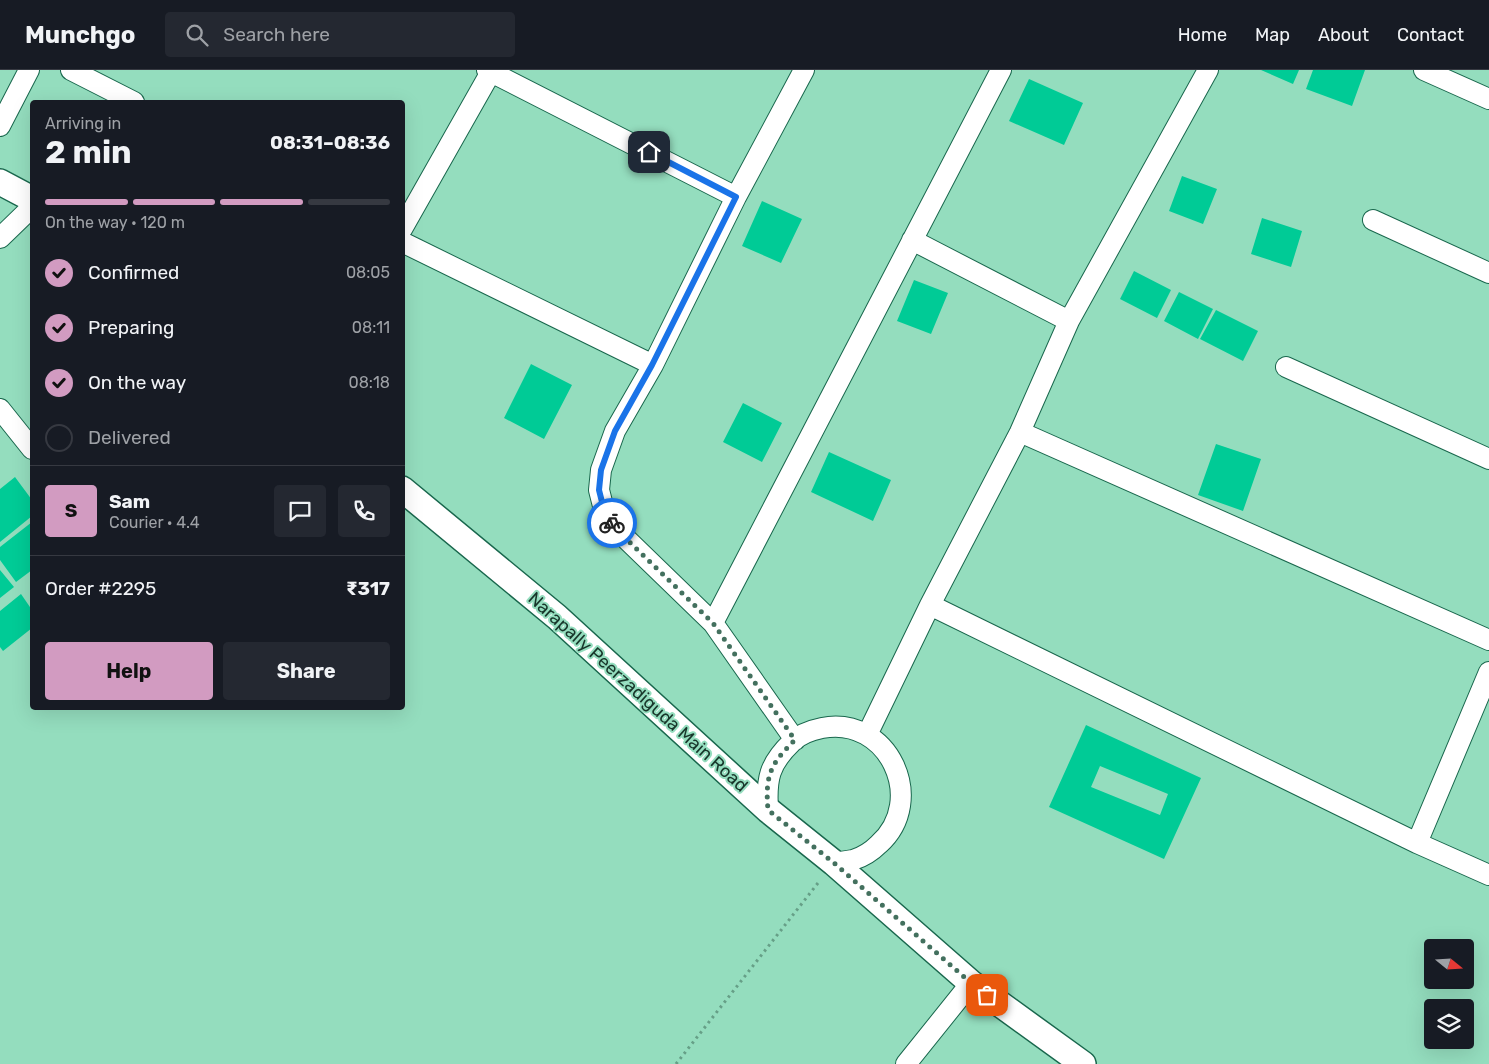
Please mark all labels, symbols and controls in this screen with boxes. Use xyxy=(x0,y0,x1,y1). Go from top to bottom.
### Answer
search box xyxy=(165,12,515,57)
text: Munchgo xyxy=(25,21,135,49)
icon: search xyxy=(183,21,211,49)
text: Search here xyxy=(223,23,330,46)
text: Home xyxy=(1178,24,1227,46)
text: Map xyxy=(1255,24,1290,46)
text: About xyxy=(1318,24,1369,46)
text: Contact xyxy=(1397,24,1464,46)
text: Arriving in xyxy=(45,114,121,133)
text: 08:31–08:36 xyxy=(270,131,390,154)
pin xyxy=(628,131,670,173)
text: 2 min xyxy=(45,133,132,171)
icon: home xyxy=(635,138,663,166)
text: On the way · 120 m xyxy=(45,213,185,232)
icon: check xyxy=(45,259,73,287)
text: Confirmed xyxy=(88,261,179,284)
text: 08:05 xyxy=(346,263,390,282)
icon: check xyxy=(45,314,73,342)
text: Preparing xyxy=(88,316,174,339)
text: 08:11 xyxy=(352,318,390,337)
icon: check xyxy=(45,369,73,397)
text: On the way xyxy=(88,371,186,394)
text: 08:18 xyxy=(349,373,390,392)
text: Delivered xyxy=(88,426,171,449)
button: chat xyxy=(274,485,326,537)
button: phone xyxy=(338,485,390,537)
text: Sam xyxy=(109,490,150,513)
courier xyxy=(587,498,637,548)
text: S xyxy=(65,499,77,522)
icon: bike xyxy=(598,509,626,537)
text: Courier · 4.4 xyxy=(109,513,200,532)
text: Order #2295 xyxy=(45,577,156,600)
text: ₹317 xyxy=(346,577,390,600)
street label: Narapally Peerzadiguda Main Road xyxy=(524,587,752,797)
button: Help xyxy=(45,642,213,700)
button: Share xyxy=(223,642,390,700)
north arrow xyxy=(1424,939,1474,989)
map controls xyxy=(1424,939,1474,1049)
pin xyxy=(966,974,1008,1016)
icon: bag xyxy=(973,981,1001,1009)
button: layers xyxy=(1424,999,1474,1049)

